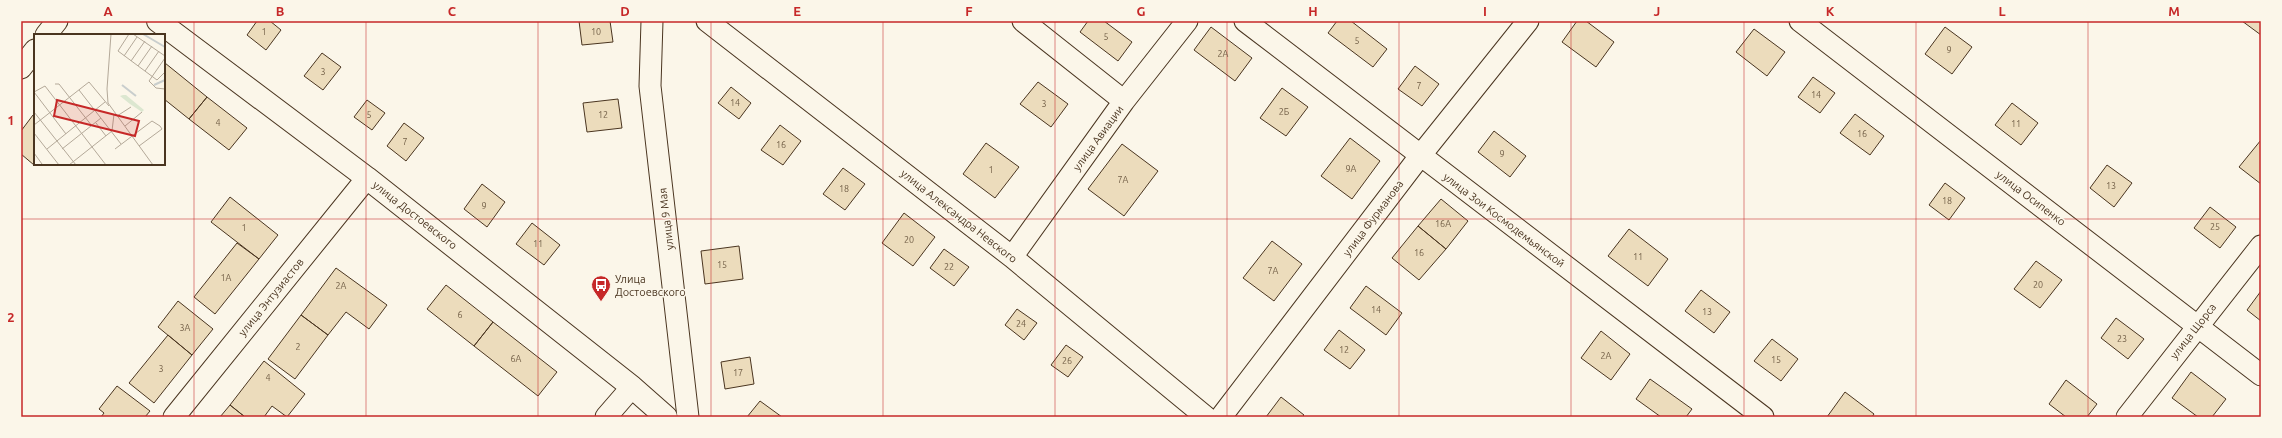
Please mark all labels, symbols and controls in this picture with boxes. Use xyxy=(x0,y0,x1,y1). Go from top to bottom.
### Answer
text: A xyxy=(103,4,113,18)
text: B xyxy=(276,4,285,18)
text: C xyxy=(448,4,457,18)
text: D xyxy=(620,4,630,18)
text: E xyxy=(793,4,801,18)
text: F xyxy=(965,4,973,18)
text: G xyxy=(1137,4,1146,18)
text: H xyxy=(1308,4,1318,18)
text: I xyxy=(1483,4,1487,18)
text: J xyxy=(1654,4,1660,18)
text: K xyxy=(1826,4,1835,18)
text: L xyxy=(1998,4,2006,18)
text: M xyxy=(2168,4,2180,18)
house number: 1 xyxy=(261,27,267,37)
house number: 10 xyxy=(591,27,601,37)
house number: 5 xyxy=(1103,32,1109,42)
inset map xyxy=(34,34,165,165)
house number: 5 xyxy=(1354,36,1360,46)
house number: 9 xyxy=(1946,45,1952,55)
house number: 2А xyxy=(1218,49,1229,59)
house number: 3 xyxy=(320,67,326,77)
house number: 7 xyxy=(1416,81,1422,91)
house number: 14 xyxy=(1811,90,1821,100)
house number: 14 xyxy=(730,98,740,108)
house number: 3 xyxy=(1041,99,1047,109)
street label: улица Авиации xyxy=(1070,103,1126,173)
house number: 2Б xyxy=(1279,107,1290,117)
house number: 5 xyxy=(366,110,372,120)
house number: 12 xyxy=(598,110,608,120)
text: 1 xyxy=(7,113,15,127)
house number: 4 xyxy=(215,118,221,128)
house number: 11 xyxy=(2011,119,2021,129)
house number: 16 xyxy=(1857,129,1867,139)
house number: 7 xyxy=(402,137,408,147)
house number: 16 xyxy=(776,140,786,150)
house number: 9 xyxy=(1499,149,1505,159)
house number: 9А xyxy=(1346,164,1357,174)
house number: 1 xyxy=(988,165,994,175)
street label: улица Александра Невского xyxy=(899,167,1019,265)
street label: улица Осипенко xyxy=(1994,168,2068,228)
street label: улица Зои Космодемьянской xyxy=(1441,170,1567,270)
house number: 7А xyxy=(1118,175,1129,185)
street label: улица Достоевского xyxy=(371,178,459,252)
street label: улица Фурманова xyxy=(1341,178,1405,258)
house number: 13 xyxy=(2106,181,2116,191)
house number: 18 xyxy=(839,184,849,194)
street label: улица 9 Мая xyxy=(656,187,676,251)
house number: 18 xyxy=(1942,196,1952,206)
house number: 9 xyxy=(481,201,487,211)
house number: 16А xyxy=(1435,219,1451,229)
house number: 25 xyxy=(2210,222,2220,232)
house number: 1 xyxy=(241,223,247,233)
house number: 20 xyxy=(904,235,914,245)
house number: 11 xyxy=(533,239,543,249)
house number: 16 xyxy=(1414,248,1424,258)
house number: 11 xyxy=(1633,252,1643,262)
street label: улица Энтузиастов xyxy=(236,256,306,338)
house number: 15 xyxy=(717,260,727,270)
house number: 22 xyxy=(944,262,954,272)
house number: 7А xyxy=(1268,266,1279,276)
house number: 1А xyxy=(221,273,232,283)
place label: Улица Достоевского xyxy=(615,273,686,298)
bus stop icon: Улица Достоевского xyxy=(590,274,612,302)
house number: 20 xyxy=(2033,280,2043,290)
house number: 2А xyxy=(336,281,347,291)
street label: улица Щорса xyxy=(2168,301,2218,361)
house number: 14 xyxy=(1371,305,1381,315)
house number: 13 xyxy=(1702,307,1712,317)
text: 2 xyxy=(7,310,15,324)
house number: 6 xyxy=(457,310,463,320)
house number: 24 xyxy=(1016,319,1026,329)
house number: 3А xyxy=(180,323,191,333)
house number: 23 xyxy=(2117,334,2127,344)
house number: 2 xyxy=(295,342,301,352)
house number: 12 xyxy=(1339,345,1349,355)
house number: 2А xyxy=(1601,351,1612,361)
house number: 6А xyxy=(511,354,522,364)
house number: 15 xyxy=(1771,355,1781,365)
house number: 26 xyxy=(1062,356,1072,366)
house number: 3 xyxy=(158,364,164,374)
house number: 17 xyxy=(733,368,743,378)
house number: 4 xyxy=(265,373,271,383)

